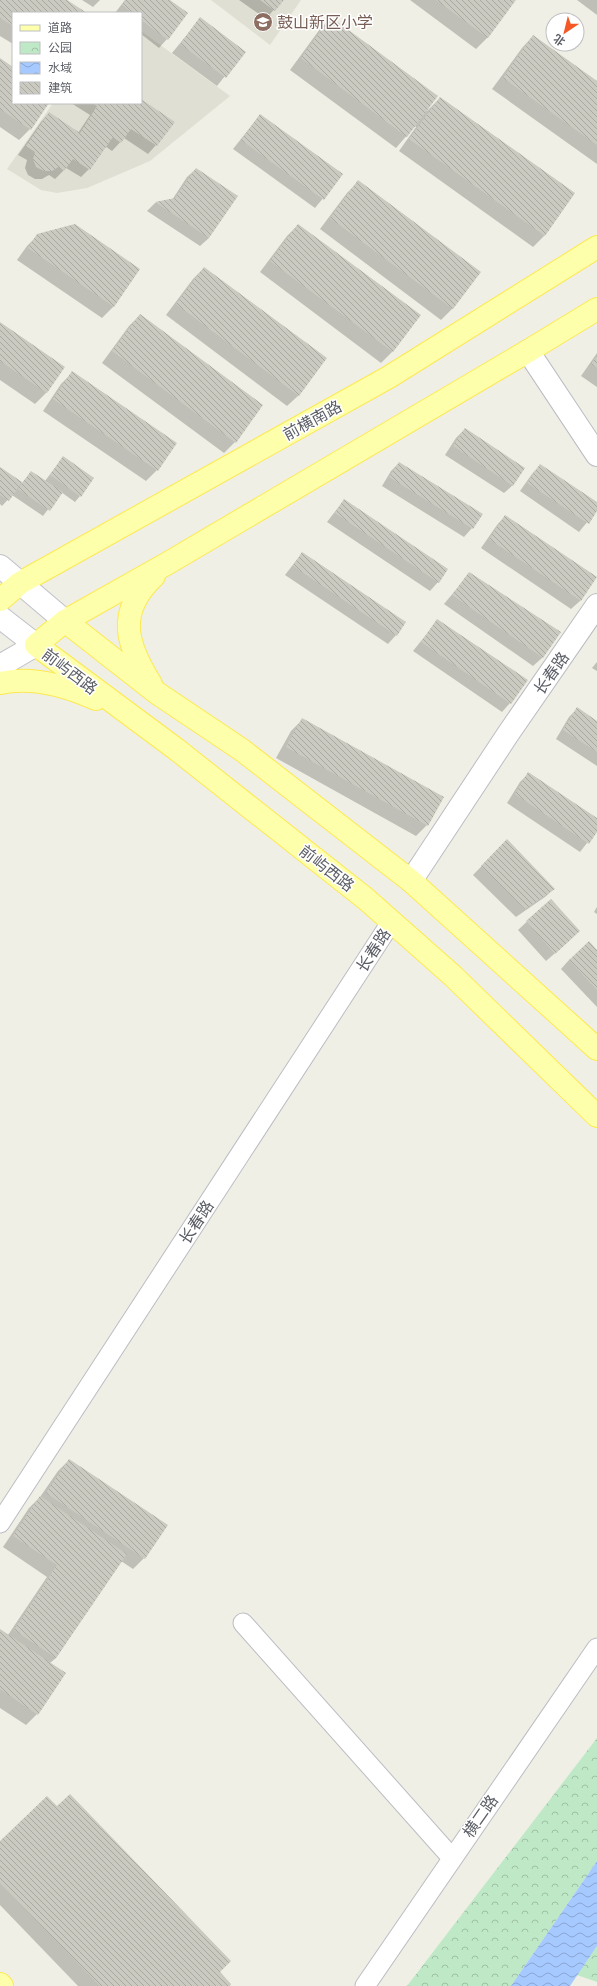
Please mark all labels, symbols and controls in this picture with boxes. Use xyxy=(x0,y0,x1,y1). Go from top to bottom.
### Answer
school or university icon: 鼓山新区小学 xyxy=(252,11,274,33)
place label: 鼓山新区小学 xyxy=(277,11,373,34)
legend xyxy=(12,12,142,104)
north arrow xyxy=(545,12,585,52)
text: 道路 xyxy=(48,19,72,37)
text: 北 xyxy=(550,30,568,50)
text: 公园 xyxy=(48,39,72,57)
text: 水域 xyxy=(48,59,72,77)
text: 建筑 xyxy=(48,79,72,97)
street label: 前横南路 xyxy=(279,395,346,446)
street label: 前屿西路 xyxy=(37,643,102,700)
street label: 长春路 xyxy=(528,647,575,700)
street label: 前屿西路 xyxy=(294,840,359,897)
street label: 长春路 xyxy=(351,924,396,977)
street label: 长春路 xyxy=(174,1196,219,1249)
street label: 横二路 xyxy=(457,1790,504,1843)

